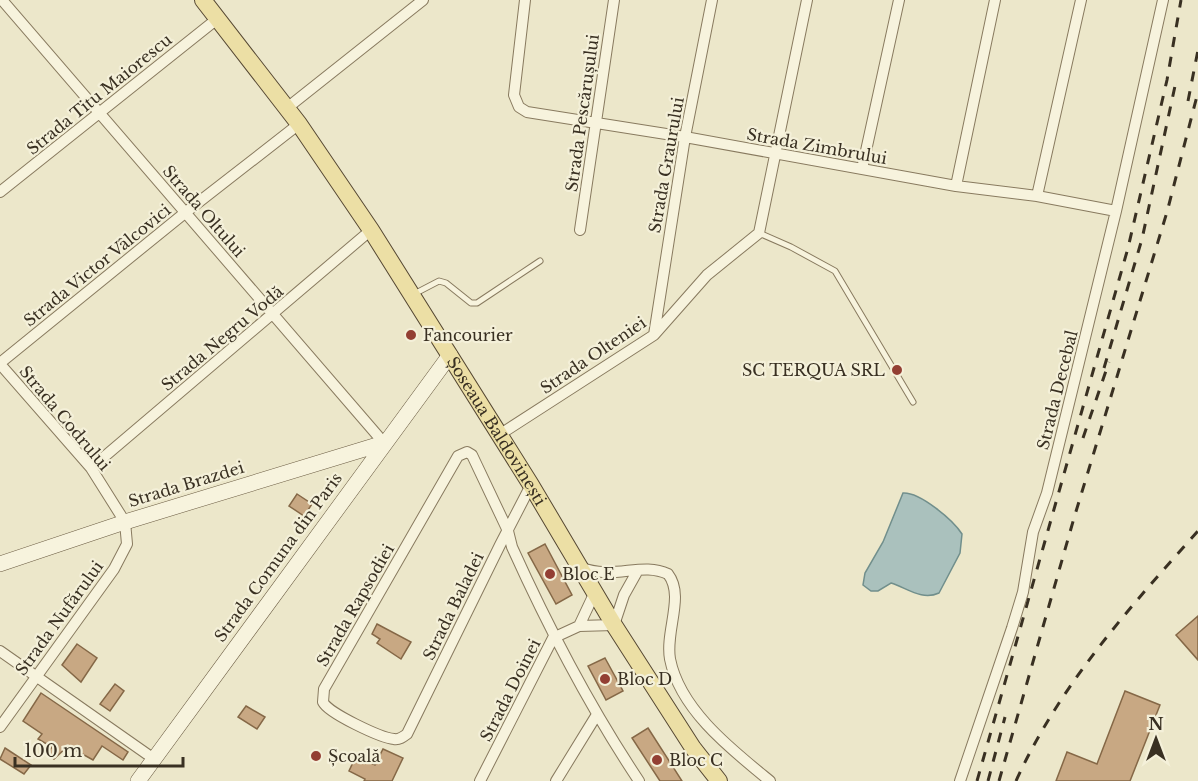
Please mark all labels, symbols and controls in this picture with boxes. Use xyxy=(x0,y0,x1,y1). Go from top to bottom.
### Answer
street label: Strada Titu Maiorescu xyxy=(22,29,176,159)
street label: Strada Pescărușului xyxy=(561,32,604,193)
street label: Strada Graurului xyxy=(644,95,688,235)
street label: Strada Zimbrului xyxy=(745,124,889,168)
street label: Strada Oltului xyxy=(159,161,250,261)
street label: Strada Victor Vâlcovici xyxy=(19,199,175,330)
street label: Strada Negru Vodă xyxy=(157,281,287,395)
street label: Strada Olteniei xyxy=(536,312,650,398)
place label: Fancourier xyxy=(423,325,513,345)
marker: Fancourier xyxy=(404,328,418,342)
street label: Strada Decebal xyxy=(1032,328,1082,452)
street label: Șoseaua Baldovinești xyxy=(442,353,551,509)
place label: SC TERQUA SRL xyxy=(742,360,885,380)
street label: Strada Codrului xyxy=(15,362,115,475)
marker: SC TERQUA SRL xyxy=(890,363,904,377)
street label: Strada Brazdei xyxy=(126,457,247,511)
street label: Strada Comuna din Paris xyxy=(210,469,346,645)
street label: Strada Rapsodiei xyxy=(312,540,398,670)
street label: Strada Baladei xyxy=(418,548,488,663)
street label: Strada Nufărului xyxy=(11,556,108,679)
place label: Bloc E xyxy=(562,564,615,584)
marker: Bloc E xyxy=(543,567,557,581)
street label: Strada Doinei xyxy=(476,635,545,745)
place label: Bloc D xyxy=(617,669,672,689)
marker: Bloc D xyxy=(598,672,612,686)
north arrow xyxy=(1126,709,1186,769)
text: N xyxy=(1148,714,1164,734)
scale bar xyxy=(15,730,183,768)
text: 100 m xyxy=(24,740,82,762)
place label: Școală xyxy=(328,746,380,767)
marker: Școală xyxy=(309,749,323,763)
place label: Bloc C xyxy=(669,750,723,770)
marker: Bloc C xyxy=(650,753,664,767)

